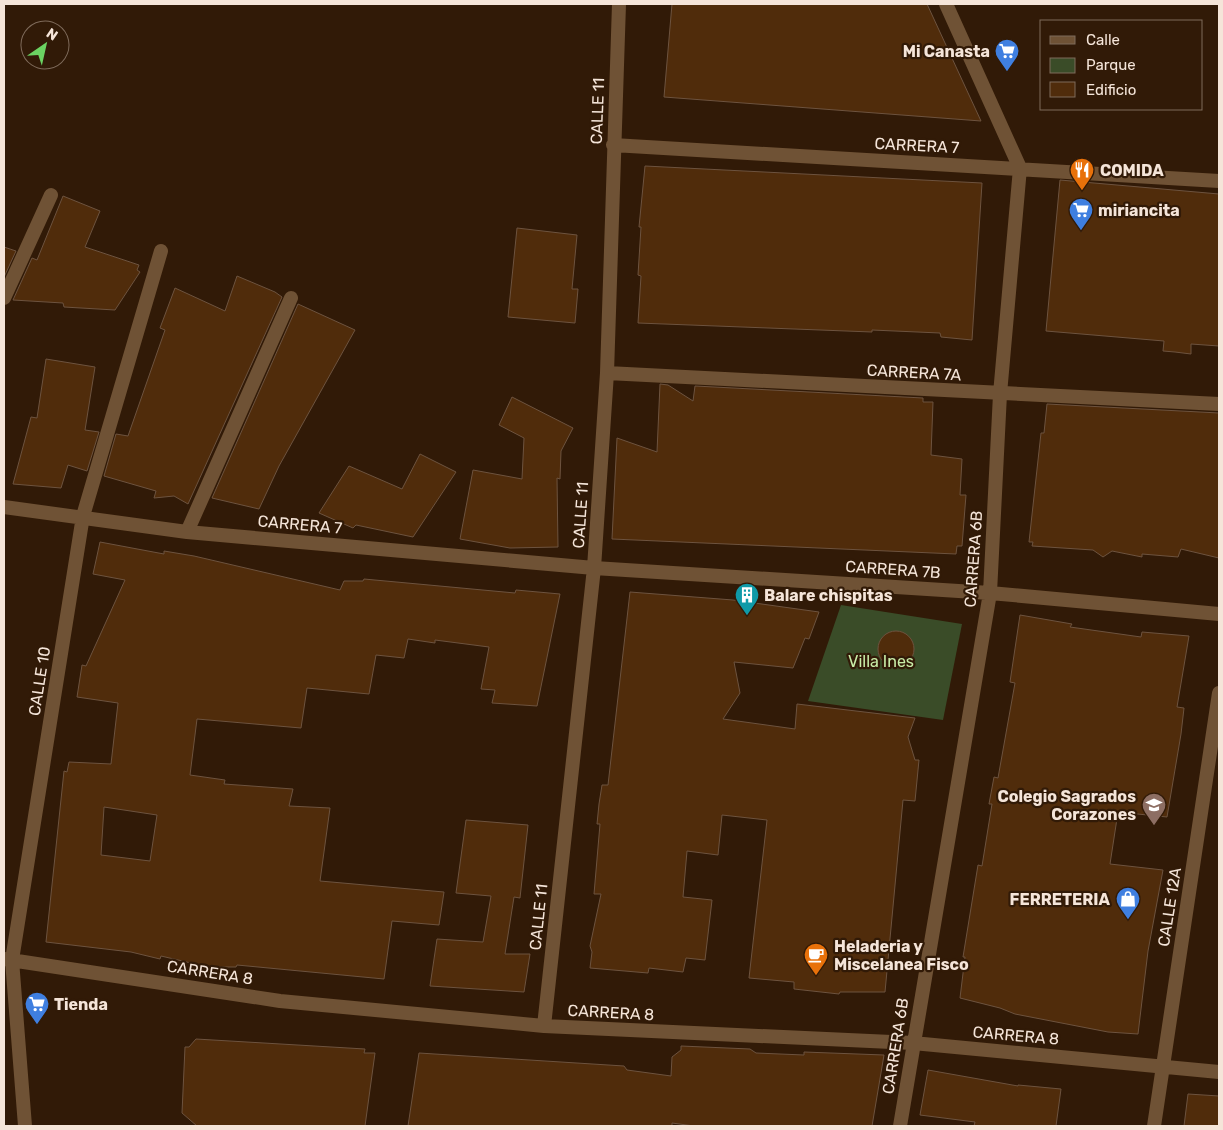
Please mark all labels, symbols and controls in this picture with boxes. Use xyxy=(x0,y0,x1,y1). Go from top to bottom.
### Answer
north arrow xyxy=(20,20,70,70)
legend xyxy=(1040,20,1203,110)
text: N xyxy=(43,25,61,45)
text: Calle xyxy=(1086,31,1120,49)
supermarket icon: Mi Canasta xyxy=(994,38,1020,72)
place label: Mi Canasta xyxy=(903,42,990,61)
text: Parque xyxy=(1086,56,1136,74)
street label: CALLE 11 xyxy=(587,77,608,145)
text: Edificio xyxy=(1086,81,1136,99)
street label: CARRERA 7 xyxy=(874,134,960,157)
restaurant icon: COMIDA xyxy=(1069,157,1095,191)
place label: COMIDA xyxy=(1100,161,1164,180)
supermarket icon: miriancita xyxy=(1068,197,1094,231)
place label: miriancita xyxy=(1098,201,1180,220)
street label: CARRERA 7A xyxy=(866,361,962,384)
street label: CALLE 11 xyxy=(569,481,592,549)
street label: CARRERA 6B xyxy=(961,510,986,608)
street label: CARRERA 7 xyxy=(257,511,343,538)
street label: CARRERA 7B xyxy=(845,557,941,582)
building icon: Balare chispitas xyxy=(734,582,760,616)
place label: Balare chispitas xyxy=(764,586,893,605)
street label: CALLE 10 xyxy=(25,645,54,717)
park label: Villa Ines xyxy=(848,652,914,671)
place label: Colegio Sagrados Corazones xyxy=(998,787,1136,824)
school or university icon: Colegio Sagrados Corazones xyxy=(1141,792,1167,826)
street label: CALLE 12A xyxy=(1154,866,1185,948)
street label: CALLE 11 xyxy=(526,883,551,951)
shop icon: FERRETERIA xyxy=(1115,886,1141,920)
place label: FERRETERIA xyxy=(1010,890,1111,909)
place label: Heladeria y Miscelanea Fisco xyxy=(834,937,969,974)
cafe icon: Heladeria y Miscelanea Fisco xyxy=(803,942,829,976)
street label: CARRERA 8 xyxy=(166,956,254,989)
supermarket icon: Tienda xyxy=(24,991,50,1025)
place label: Tienda xyxy=(54,995,108,1014)
street label: CARRERA 6B xyxy=(879,997,912,1095)
street label: CARRERA 8 xyxy=(567,1001,655,1024)
street label: CARRERA 8 xyxy=(972,1022,1060,1049)

